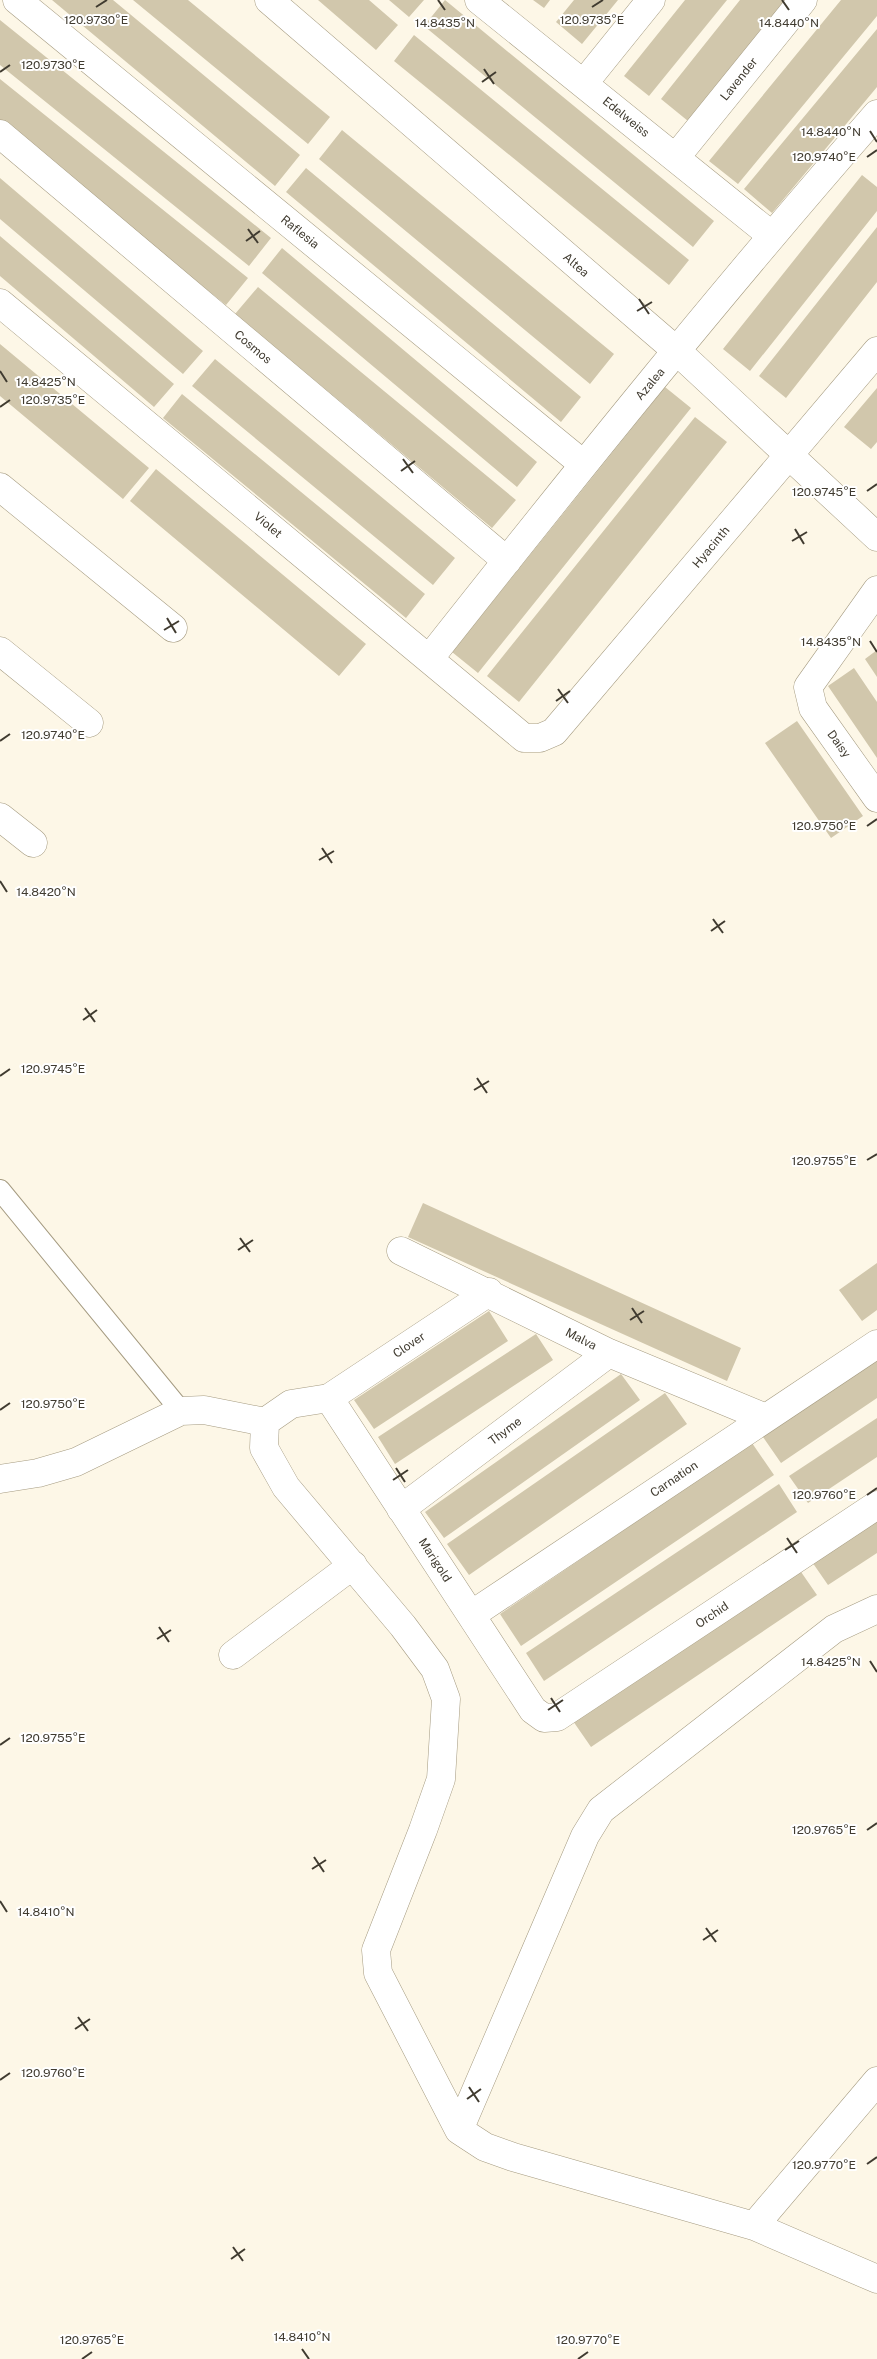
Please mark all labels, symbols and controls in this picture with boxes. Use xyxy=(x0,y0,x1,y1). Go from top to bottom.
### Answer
text: 120.9730°E xyxy=(64,13,128,27)
text: 120.9735°E xyxy=(560,13,624,27)
text: 14.8435°N xyxy=(415,16,475,30)
text: 14.8440°N xyxy=(759,16,819,30)
street label: Lavender xyxy=(717,54,761,103)
text: 120.9730°E xyxy=(21,58,85,72)
street label: Edelweiss xyxy=(600,94,652,140)
text: 14.8440°N xyxy=(801,125,861,139)
text: 120.9740°E xyxy=(792,150,856,164)
street label: Raflesia xyxy=(278,212,322,252)
street label: Altea xyxy=(560,250,592,280)
street label: Cosmos xyxy=(232,327,274,367)
street label: Azalea xyxy=(633,365,667,403)
text: 14.8425°N xyxy=(16,375,76,389)
text: 120.9735°E xyxy=(21,393,85,407)
text: 120.9745°E xyxy=(792,485,856,499)
street label: Violet xyxy=(251,509,285,541)
street label: Hyacinth xyxy=(690,523,732,571)
text: 14.8435°N xyxy=(801,635,861,649)
text: 120.9740°E xyxy=(21,728,85,742)
street label: Daisy xyxy=(824,728,854,761)
text: 120.9750°E xyxy=(792,819,856,833)
text: 14.8420°N xyxy=(16,885,76,899)
text: 120.9745°E xyxy=(21,1062,85,1076)
text: 120.9755°E xyxy=(792,1154,856,1168)
street label: Malva xyxy=(563,1325,599,1353)
street label: Clover xyxy=(390,1329,428,1361)
text: 120.9750°E xyxy=(21,1397,85,1411)
street label: Thyme xyxy=(486,1414,524,1448)
street label: Carnation xyxy=(648,1458,700,1500)
text: 120.9760°E xyxy=(792,1488,856,1502)
street label: Marigold xyxy=(416,1535,454,1585)
street label: Orchid xyxy=(693,1599,731,1631)
text: 14.8425°N xyxy=(801,1655,861,1669)
text: 120.9755°E xyxy=(21,1731,85,1745)
text: 120.9765°E xyxy=(792,1823,856,1837)
text: 14.8410°N xyxy=(17,1905,75,1919)
text: 120.9760°E xyxy=(21,2066,85,2080)
text: 120.9770°E xyxy=(792,2158,856,2172)
text: 14.8410°N xyxy=(273,2330,331,2344)
text: 120.9765°E xyxy=(60,2333,124,2347)
text: 120.9770°E xyxy=(556,2333,620,2347)

